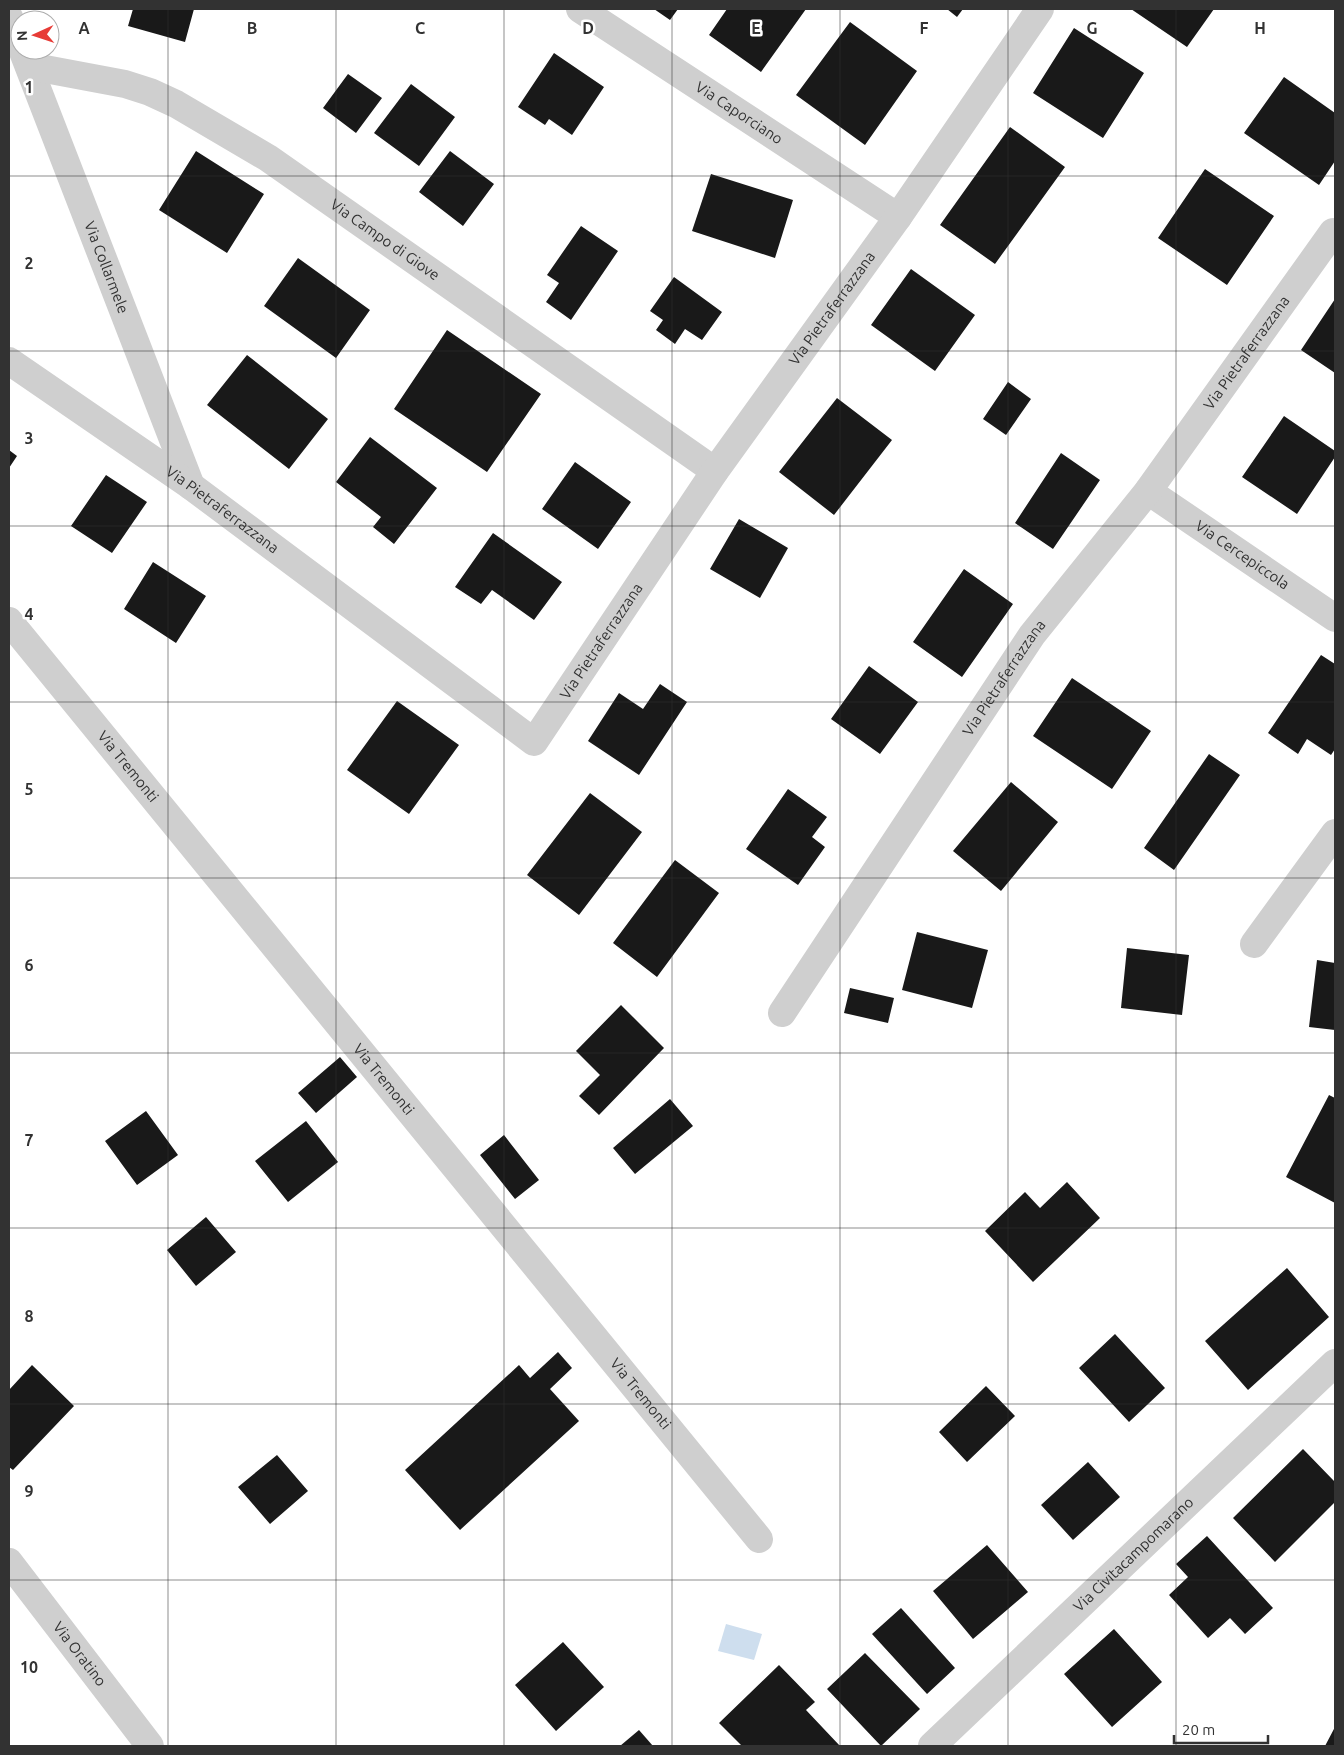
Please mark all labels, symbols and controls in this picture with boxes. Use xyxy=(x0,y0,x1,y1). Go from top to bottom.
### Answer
north arrow xyxy=(10,10,60,60)
text: A xyxy=(78,19,90,37)
text: B xyxy=(247,19,257,37)
text: C xyxy=(415,19,425,37)
text: D xyxy=(582,19,594,37)
text: E xyxy=(751,19,761,37)
text: F xyxy=(920,19,929,37)
text: G xyxy=(1086,19,1098,37)
text: H xyxy=(1254,19,1266,37)
text: N xyxy=(14,30,30,41)
text: 1 xyxy=(24,78,34,96)
street label: Via Caporciano xyxy=(692,78,786,147)
street label: Via Campo di Giove xyxy=(327,195,443,284)
street label: Via Collarmele xyxy=(81,219,132,316)
street label: Via Pietraferrazzana xyxy=(785,248,878,368)
text: 2 xyxy=(24,254,34,272)
street label: Via Pietraferrazzana xyxy=(1200,292,1293,413)
text: 3 xyxy=(24,429,34,447)
street label: Via Pietraferrazzana xyxy=(163,462,282,557)
street label: Via Cercepiccola xyxy=(1192,517,1293,593)
street label: Via Pietraferrazzana xyxy=(556,580,646,702)
text: 4 xyxy=(24,605,34,623)
street label: Via Pietraferrazzana xyxy=(959,616,1049,739)
street label: Via Tremonti xyxy=(94,727,162,805)
text: 5 xyxy=(24,780,34,798)
text: 6 xyxy=(24,956,34,974)
street label: Via Tremonti xyxy=(350,1040,418,1118)
text: 7 xyxy=(24,1131,34,1149)
text: 8 xyxy=(24,1307,34,1325)
street label: Via Tremonti xyxy=(607,1355,675,1432)
text: 9 xyxy=(24,1482,34,1500)
street label: Via Civitacampomarano xyxy=(1070,1493,1197,1615)
street label: Via Oratino xyxy=(50,1618,110,1689)
text: 10 xyxy=(20,1658,38,1676)
scale bar xyxy=(1174,1712,1268,1744)
text: 20 m xyxy=(1182,1721,1215,1738)

